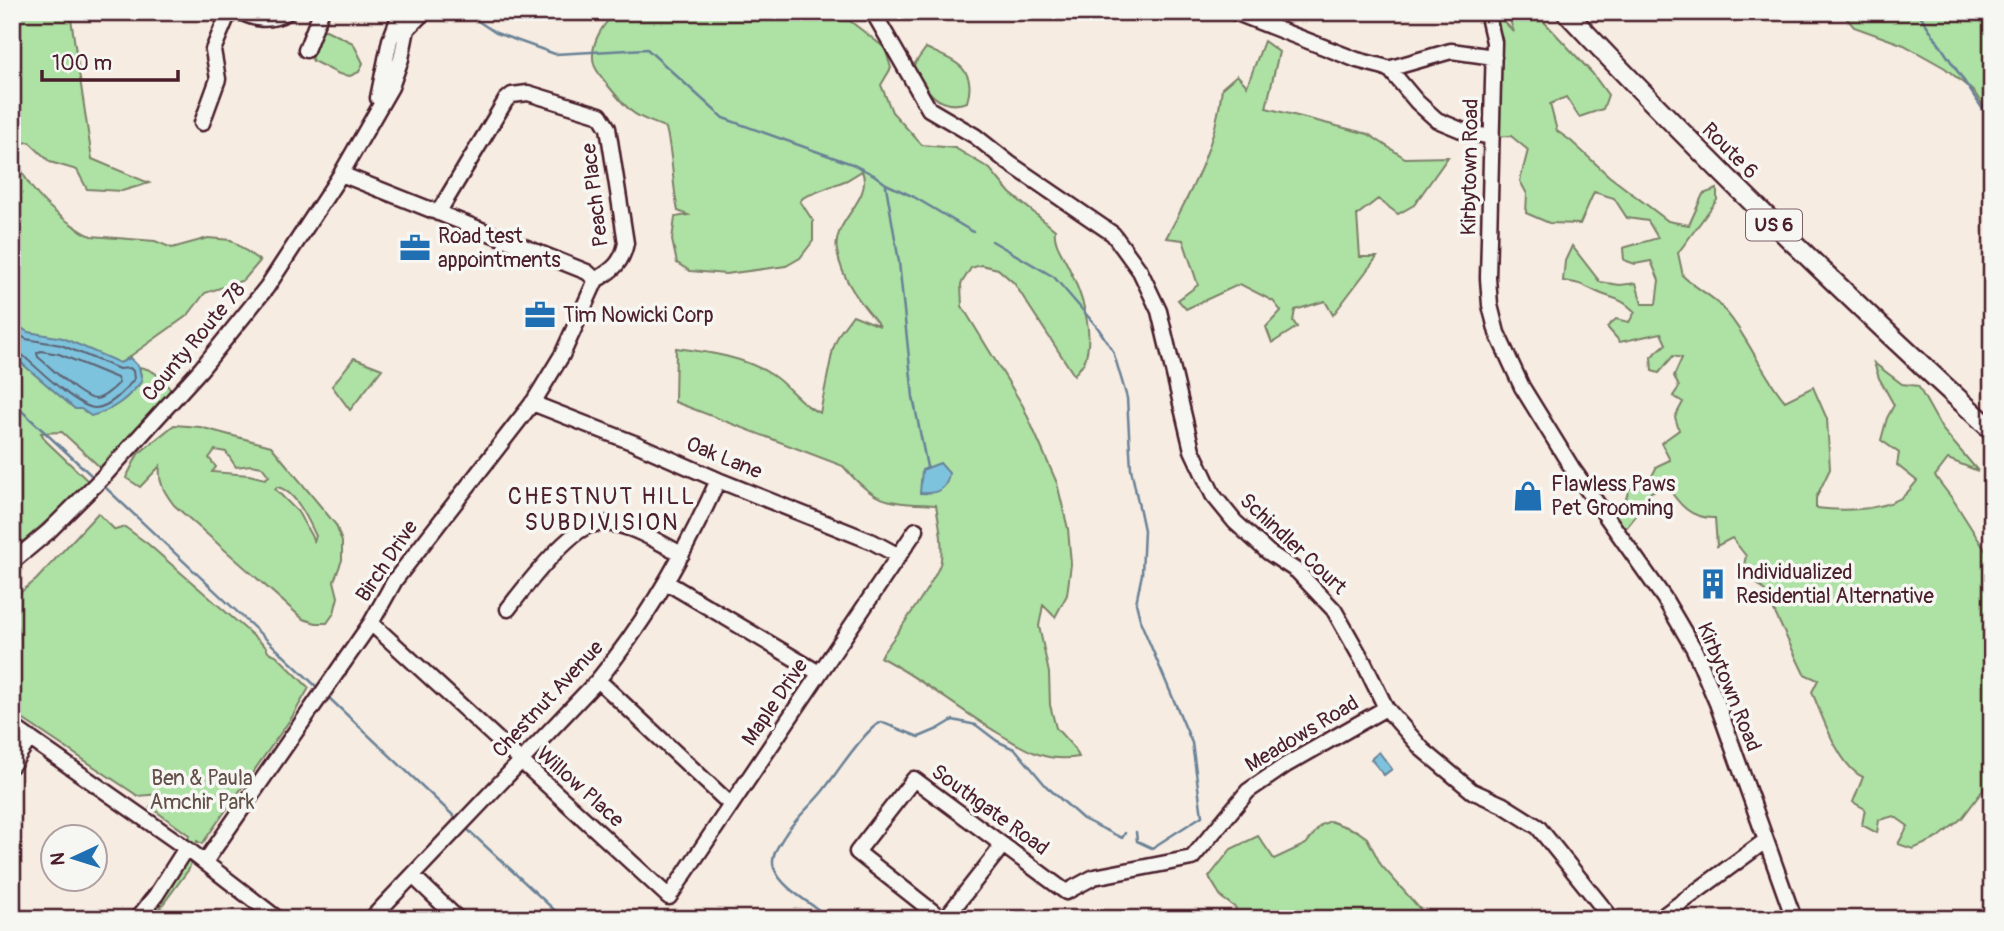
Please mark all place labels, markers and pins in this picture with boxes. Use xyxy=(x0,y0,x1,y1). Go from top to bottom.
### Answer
place label: Road test appointments xyxy=(438,223,561,274)
office icon: Road test appointments xyxy=(398,231,432,265)
office icon: Tim Nowicki Corp xyxy=(523,298,557,332)
place label: Tim Nowicki Corp xyxy=(563,302,714,329)
place label: Flawless Paws Pet Grooming xyxy=(1551,471,1676,522)
shop icon: Flawless Paws Pet Grooming xyxy=(1511,479,1545,513)
place label: Individualized Residential Alternative xyxy=(1736,559,1935,610)
building icon: Individualized Residential Alternative xyxy=(1696,567,1730,601)

